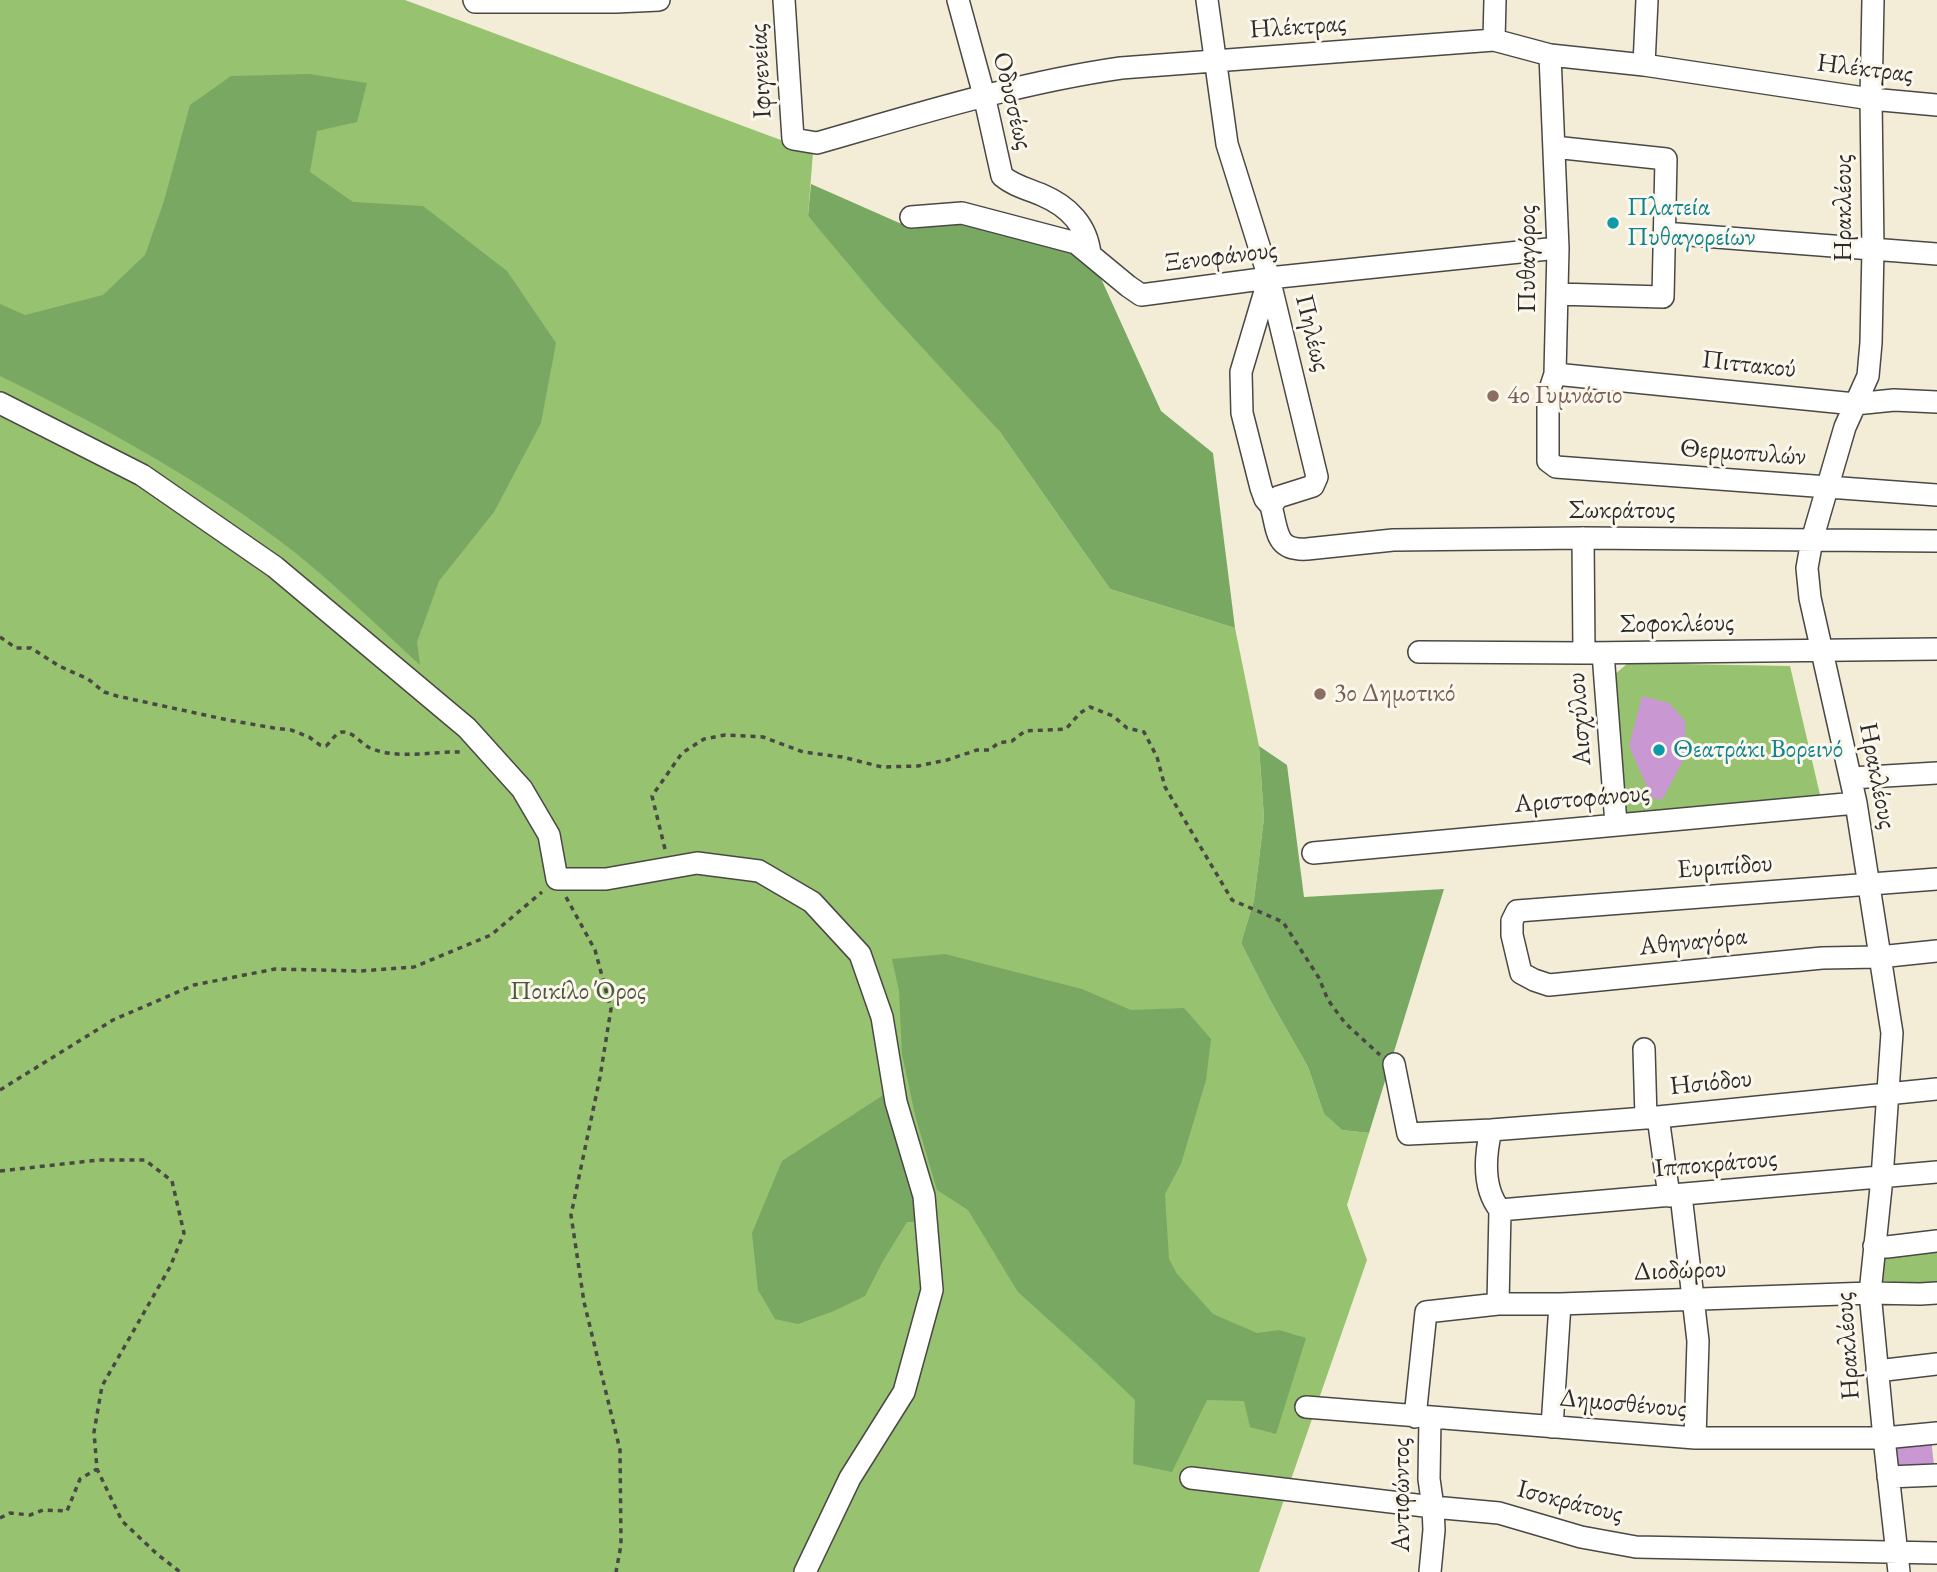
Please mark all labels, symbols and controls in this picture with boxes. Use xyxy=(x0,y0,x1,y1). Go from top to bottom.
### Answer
street label: Ηλέκτρας xyxy=(1249,8,1347,46)
street label: Ιφιγενείας xyxy=(743,23,779,119)
street label: Ηλέκτρας xyxy=(1815,48,1915,90)
street label: Οδυσσέως xyxy=(985,49,1039,153)
street label: Ηρακλέους xyxy=(1828,154,1860,262)
place label: Πλατεία Πυθαγορείων xyxy=(1627,192,1755,254)
street label: Πυθαγόρος xyxy=(1512,205,1544,313)
marker: Πλατεία Πυθαγορείων xyxy=(1605,215,1621,231)
street label: Ξενοφάνους xyxy=(1163,235,1279,279)
street label: Πηλέως xyxy=(1287,291,1337,375)
street label: Πιττακού xyxy=(1700,345,1798,385)
place label: 4ο Γυμνάσιο xyxy=(1507,380,1622,412)
marker: 4ο Γυμνάσιο xyxy=(1485,388,1501,404)
street label: Θερμοπυλών xyxy=(1679,433,1807,473)
street label: Σωκράτους xyxy=(1569,495,1675,527)
street label: Σοφοκλέους xyxy=(1620,607,1734,641)
street label: Αισχύλου xyxy=(1561,671,1599,767)
place label: 3ο Δημοτικό xyxy=(1334,678,1455,710)
marker: 3ο Δημοτικό xyxy=(1312,686,1328,702)
street label: Ηρακλέους xyxy=(1851,720,1903,832)
place label: Θεατράκι Βορεινό xyxy=(1673,734,1843,766)
marker: Θεατράκι Βορεινό xyxy=(1651,742,1667,758)
street label: Αριστοφάνους xyxy=(1513,778,1651,820)
street label: Ευριπίδου xyxy=(1676,848,1774,886)
street label: Αθηναγόρα xyxy=(1638,921,1748,963)
park label: Ποικίλο Όρος xyxy=(510,976,646,1008)
street label: Ησιόδου xyxy=(1668,1063,1754,1103)
street label: Ιπποκράτους xyxy=(1654,1143,1778,1185)
street label: Διοδώρου xyxy=(1633,1254,1727,1288)
street label: Ηρακλέους xyxy=(1829,1291,1867,1401)
street label: Δημοσθένους xyxy=(1558,1383,1688,1425)
street label: Αντιφώντος xyxy=(1386,1438,1418,1552)
street label: Ισοκράτους xyxy=(1514,1474,1626,1530)

